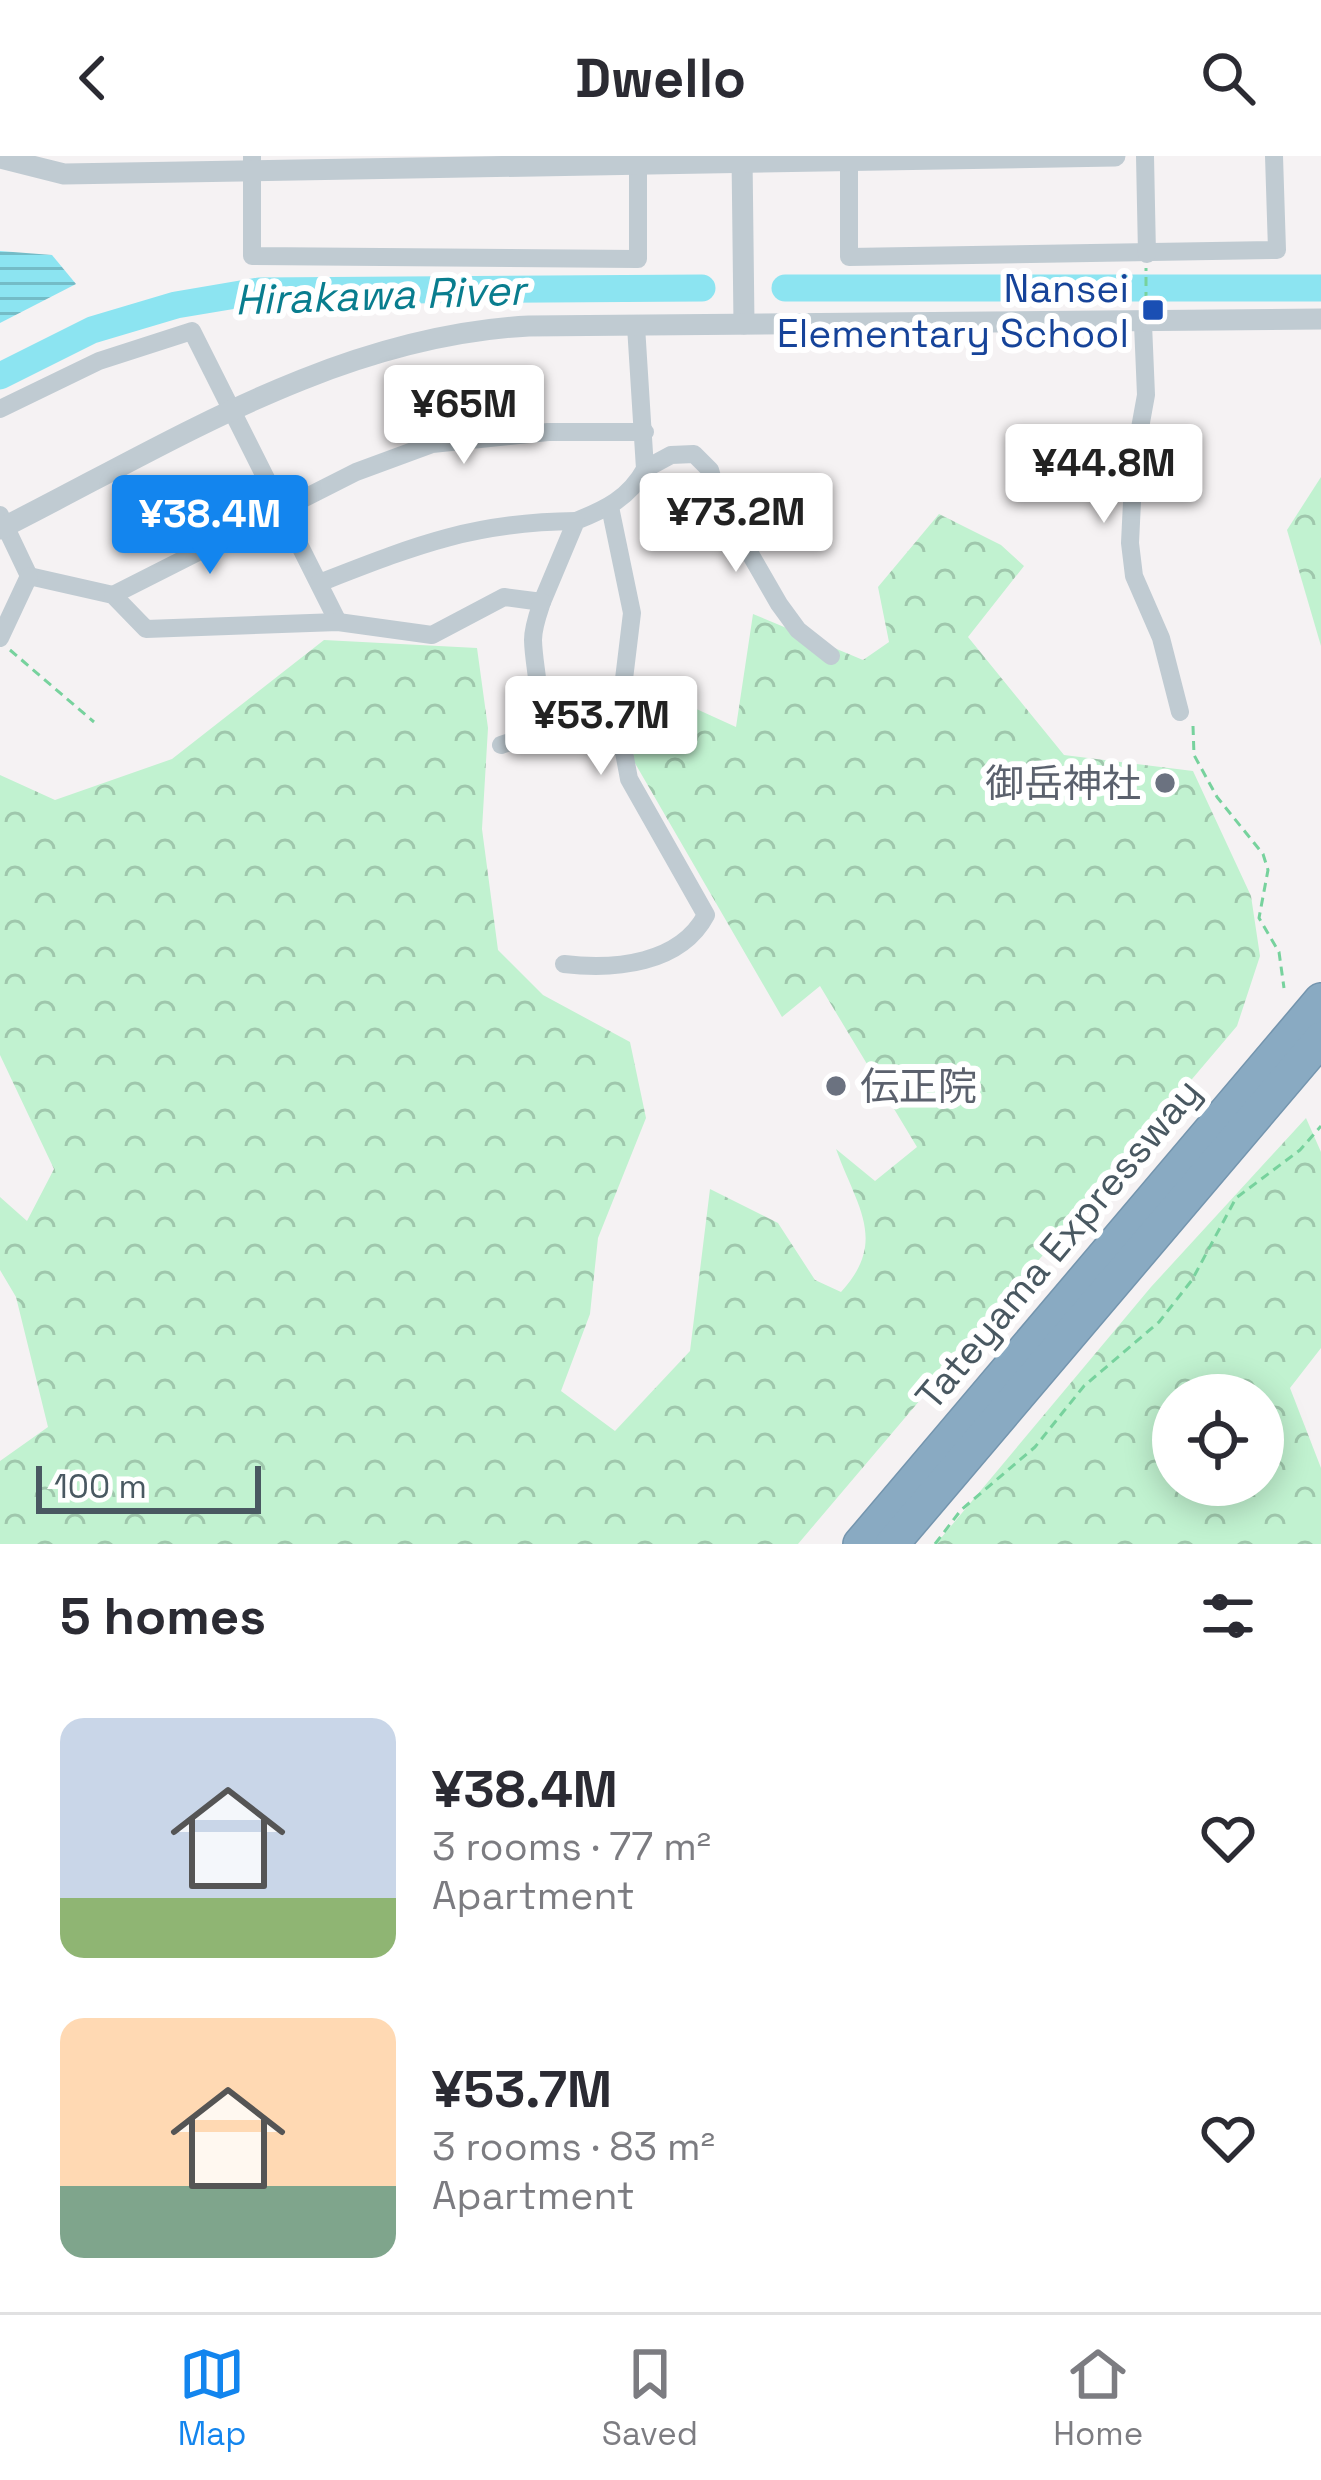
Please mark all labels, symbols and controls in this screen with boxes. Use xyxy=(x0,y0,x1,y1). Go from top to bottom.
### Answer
text: Dwello xyxy=(575,44,746,113)
icon: back xyxy=(60,45,126,111)
icon: search xyxy=(1195,45,1261,111)
water label: Hirakawa River xyxy=(234,263,530,327)
place label: Nansei Elementary School xyxy=(777,264,1129,358)
marker: Nansei Elementary School xyxy=(1140,297,1166,323)
pin: ¥65M xyxy=(393,365,535,467)
text: ¥65M xyxy=(411,379,517,428)
pin: ¥44.8M xyxy=(1006,424,1202,526)
text: ¥44.8M xyxy=(1032,438,1176,487)
pin: ¥73.2M xyxy=(638,473,834,575)
pin: ¥38.4M xyxy=(112,475,308,577)
text: ¥73.2M xyxy=(667,487,805,536)
text: ¥38.4M xyxy=(139,489,281,538)
pin: ¥53.7M xyxy=(503,676,699,778)
text: ¥53.7M xyxy=(532,690,670,739)
place label: 御岳神社 xyxy=(985,759,1141,808)
marker: 御岳神社 xyxy=(1152,770,1178,796)
place label: 伝正院 xyxy=(860,1062,977,1111)
street label: Tateyama Expressway xyxy=(905,1068,1211,1420)
marker: 伝正院 xyxy=(823,1073,849,1099)
map controls xyxy=(1152,1374,1284,1506)
button: locate xyxy=(1152,1374,1284,1506)
scale bar xyxy=(36,1460,261,1513)
text: 100 m xyxy=(54,1466,147,1508)
icon: filters xyxy=(1195,1583,1261,1649)
text: 5 homes xyxy=(60,1584,266,1649)
text: ¥38.4M xyxy=(432,1757,618,1822)
icon: home xyxy=(156,1766,300,1910)
icon: heart xyxy=(1195,1805,1261,1871)
text: 3 rooms · 77 m² xyxy=(432,1822,711,1871)
text: Apartment xyxy=(432,1871,635,1920)
text: ¥53.7M xyxy=(432,2057,612,2122)
icon: home xyxy=(156,2066,300,2210)
icon: heart xyxy=(1195,2105,1261,2171)
text: 3 rooms · 83 m² xyxy=(432,2122,715,2171)
text: Apartment xyxy=(432,2171,635,2220)
tab: Map xyxy=(178,2341,246,2455)
tab: Saved xyxy=(602,2341,698,2455)
tab: Home xyxy=(1053,2341,1143,2455)

